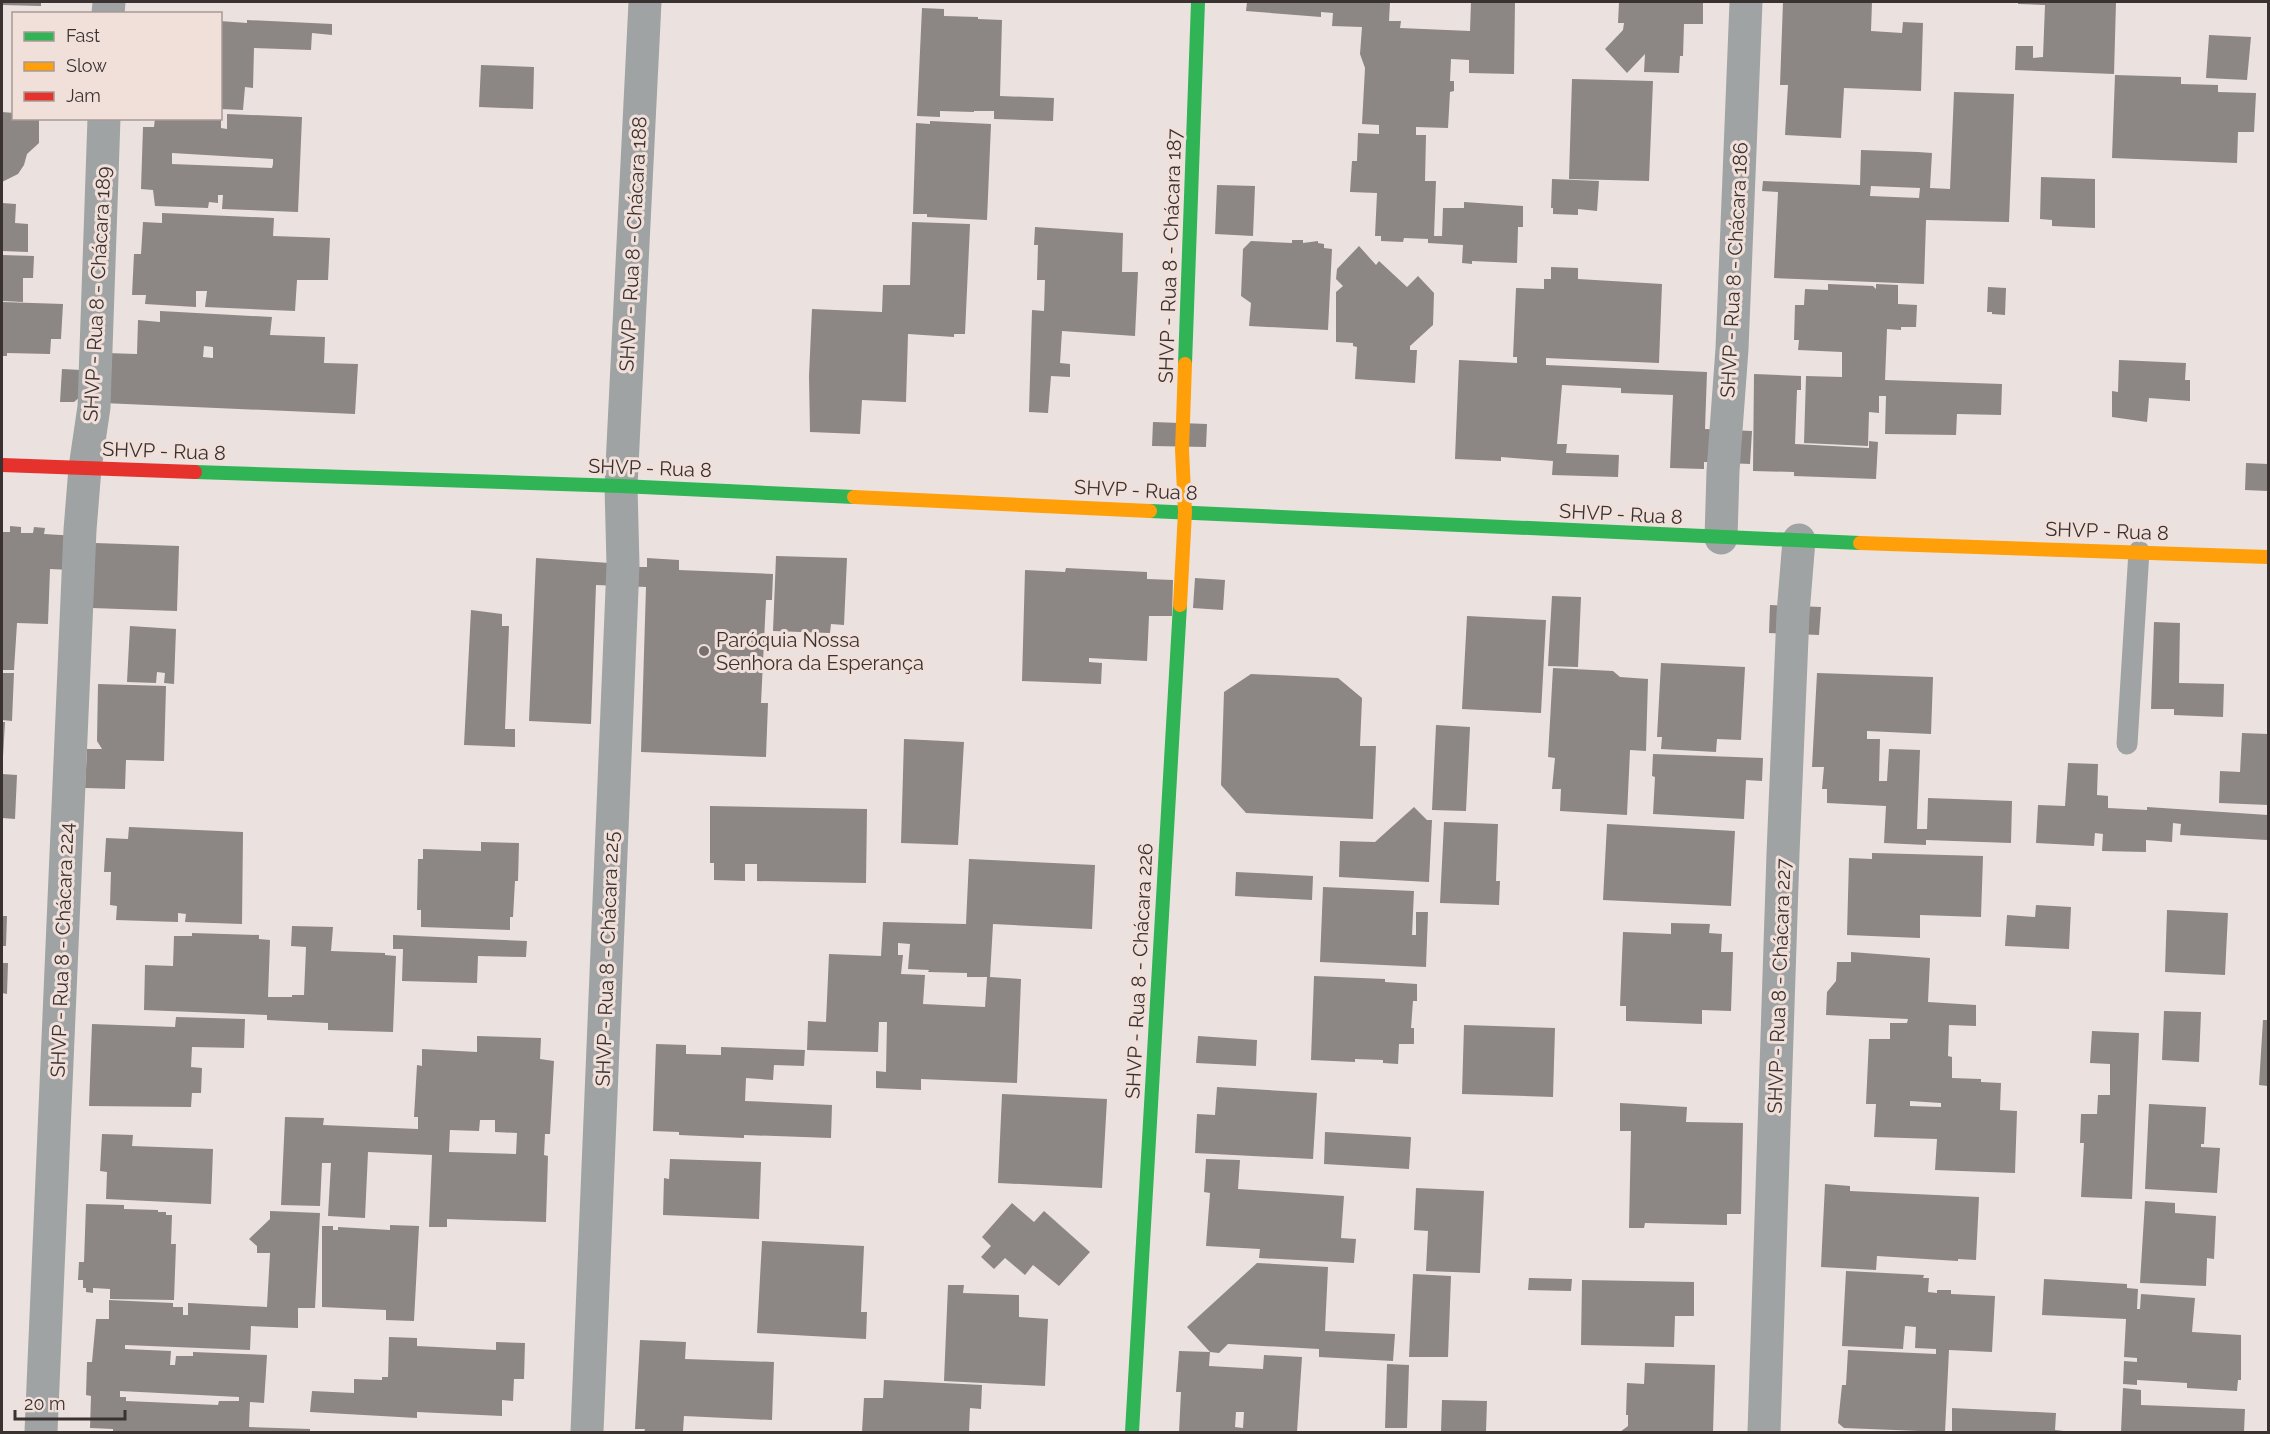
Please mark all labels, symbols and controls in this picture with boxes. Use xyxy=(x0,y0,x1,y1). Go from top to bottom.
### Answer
legend xyxy=(12,12,222,120)
text: Fast xyxy=(66,25,100,46)
text: Slow xyxy=(66,55,107,76)
text: Jam xyxy=(66,85,101,106)
street label: SHVP - Rua 8 - Chácara 188 xyxy=(614,116,652,372)
street label: SHVP - Rua 8 - Chácara 187 xyxy=(1154,128,1186,384)
street label: SHVP - Rua 8 - Chácara 186 xyxy=(1715,142,1753,398)
street label: SHVP - Rua 8 - Chácara 189 xyxy=(78,166,116,422)
street label: SHVP - Rua 8 xyxy=(102,437,226,465)
street label: SHVP - Rua 8 xyxy=(588,454,712,482)
street label: SHVP - Rua 8 xyxy=(1074,475,1198,505)
street label: SHVP - Rua 8 xyxy=(1559,499,1683,529)
street label: SHVP - Rua 8 xyxy=(2045,517,2169,545)
place label: Paróquia Nossa Senhora da Esperança xyxy=(716,628,924,675)
marker: Paróquia Nossa Senhora da Esperança xyxy=(697,644,711,658)
street label: SHVP - Rua 8 - Chácara 224 xyxy=(46,822,78,1078)
street label: SHVP - Rua 8 - Chácara 225 xyxy=(591,831,623,1087)
street label: SHVP - Rua 8 - Chácara 226 xyxy=(1120,842,1158,1100)
street label: SHVP - Rua 8 - Chácara 227 xyxy=(1763,858,1795,1114)
scale bar xyxy=(15,1383,124,1421)
text: 20 m xyxy=(24,1393,66,1414)

